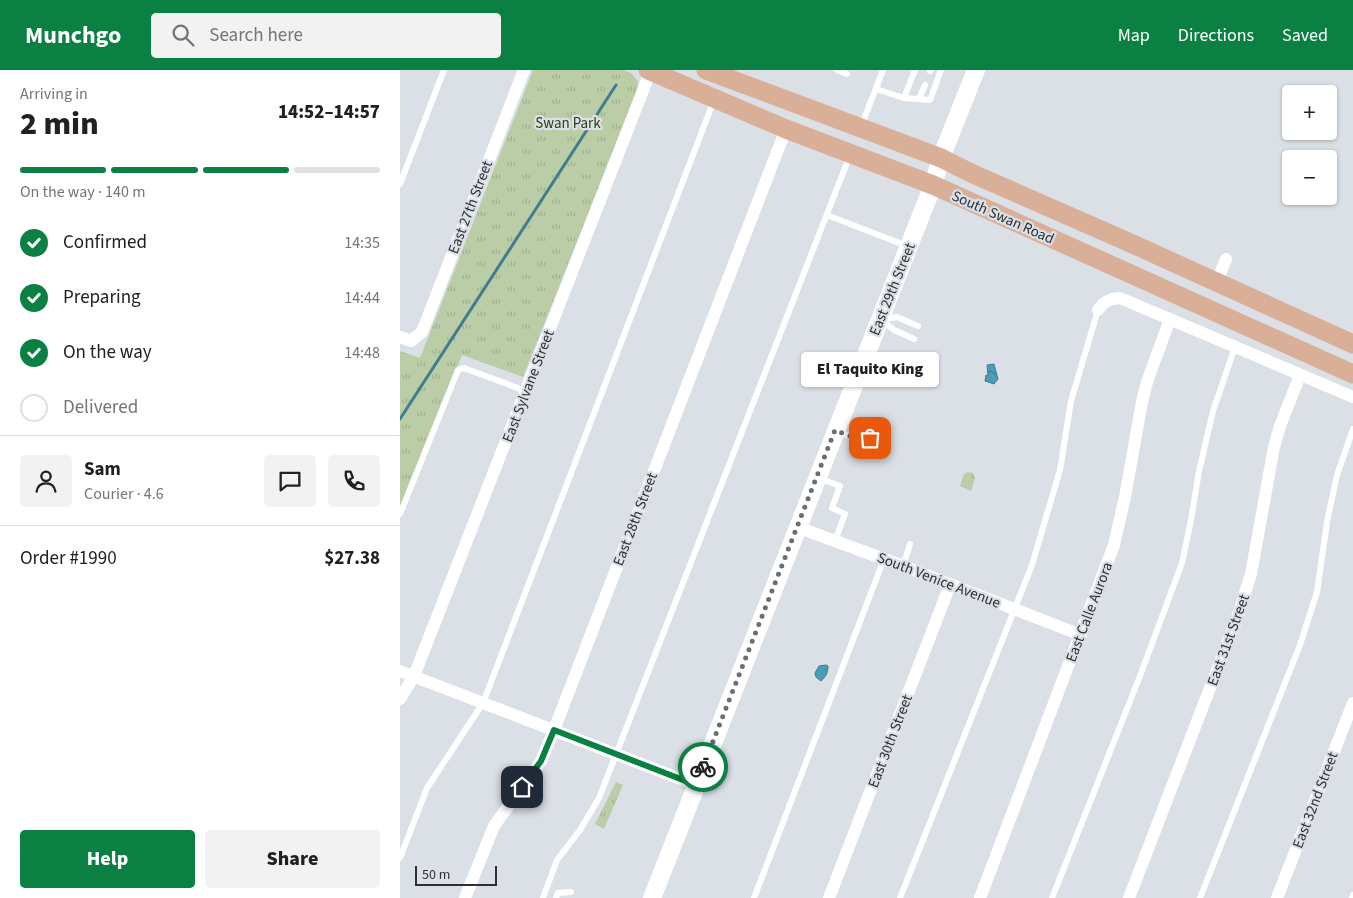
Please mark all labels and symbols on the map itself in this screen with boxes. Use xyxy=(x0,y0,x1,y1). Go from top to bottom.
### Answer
park label: Swan Park xyxy=(535,113,601,134)
street label: East 27th Street xyxy=(443,158,498,257)
street label: South Swan Road xyxy=(948,185,1057,249)
street label: East 29th Street xyxy=(864,240,921,339)
street label: East Sylvane Street xyxy=(497,327,560,445)
callout: El Taquito King xyxy=(801,353,939,388)
pin xyxy=(849,417,891,459)
street label: East 28th Street xyxy=(608,470,663,569)
street label: South Venice Avenue xyxy=(874,547,1004,614)
street label: East Calle Aurora xyxy=(1061,559,1118,665)
street label: East 31st Street xyxy=(1202,591,1255,689)
street label: East 30th Street xyxy=(863,692,918,791)
courier xyxy=(678,742,728,792)
street label: East 32nd Street xyxy=(1287,749,1343,851)
pin xyxy=(501,766,543,808)
scale bar xyxy=(415,863,498,886)

